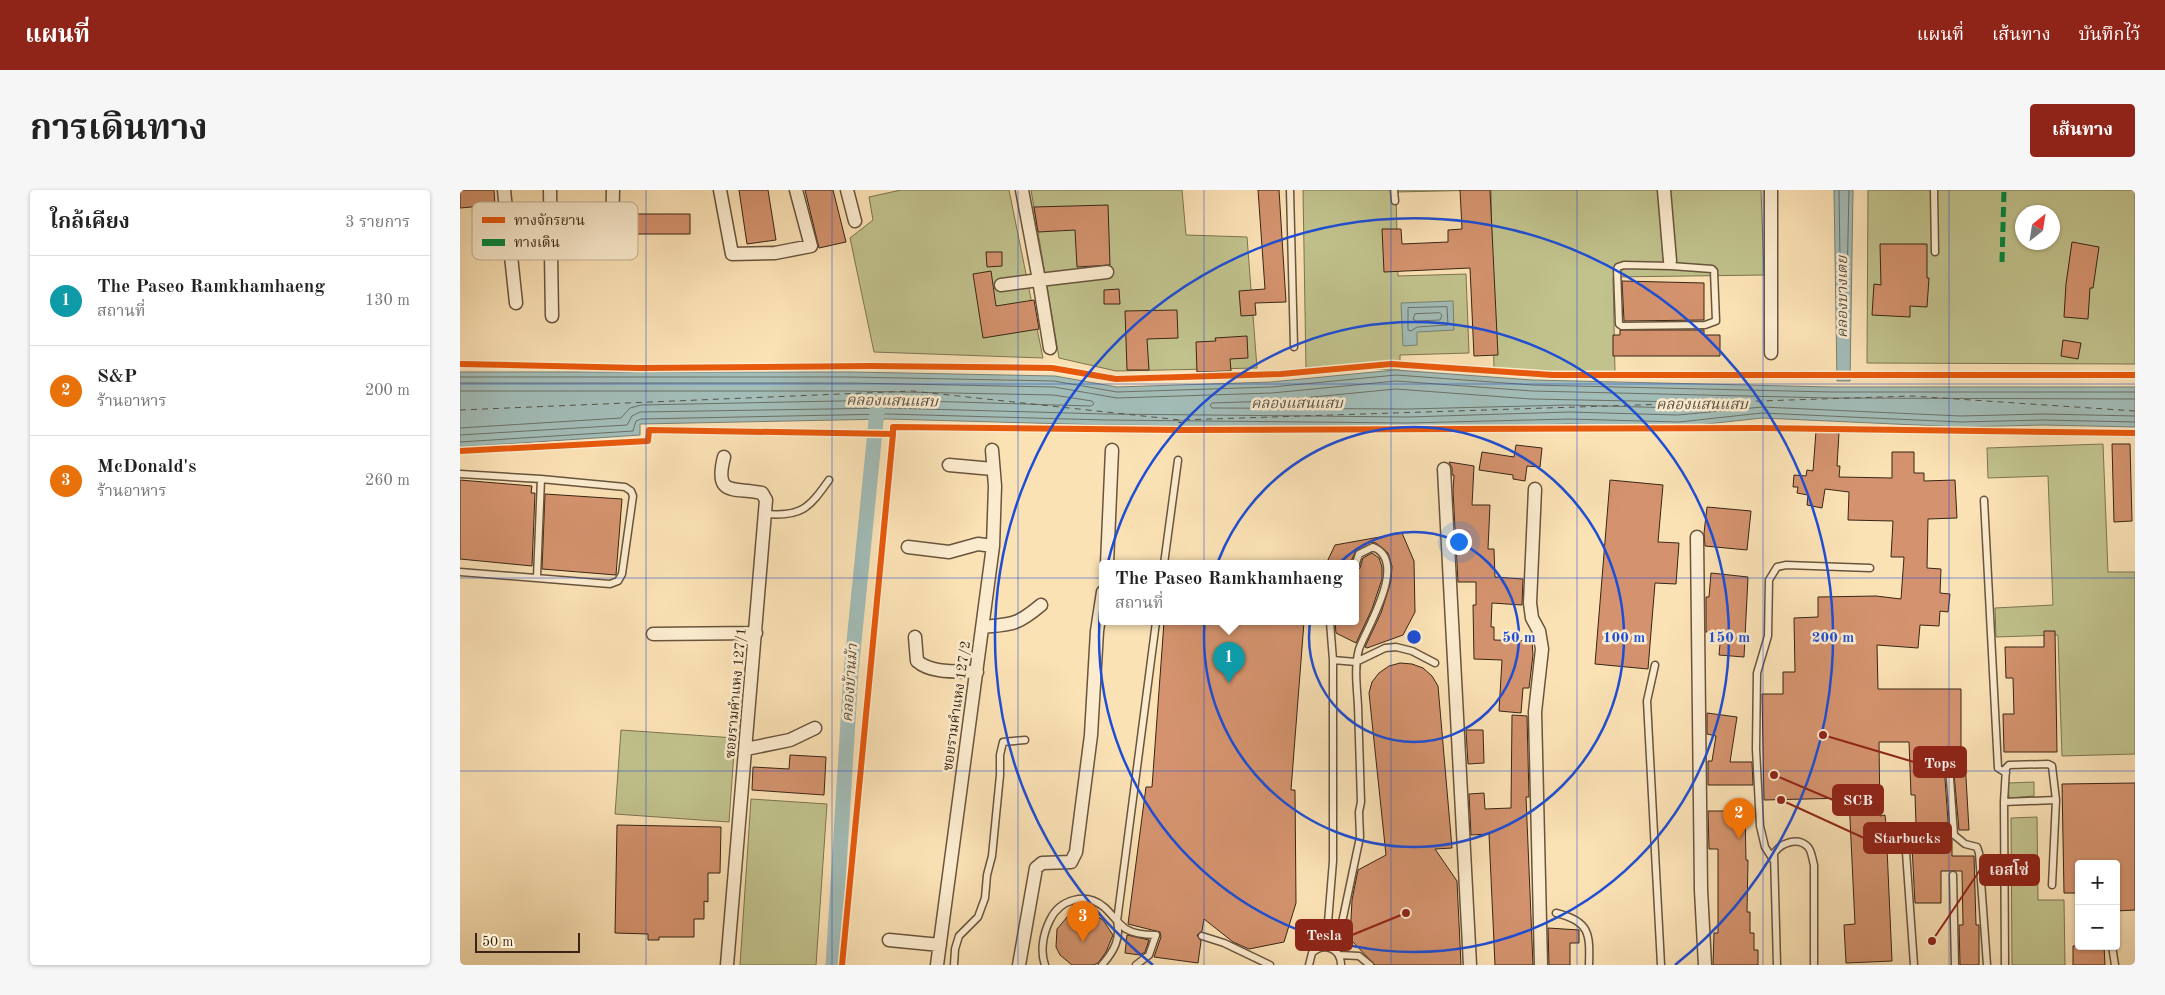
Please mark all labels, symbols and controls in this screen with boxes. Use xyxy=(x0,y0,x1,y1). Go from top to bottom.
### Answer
text: แผนที่ xyxy=(25,24,90,48)
text: แผนที่ xyxy=(1917,26,1964,44)
text: เส้นทาง xyxy=(1992,26,2051,44)
text: บันทึกไว้ xyxy=(2079,26,2140,44)
button: เส้นทาง xyxy=(2030,104,2135,157)
text: การเดินทาง xyxy=(30,112,208,147)
legend xyxy=(472,202,638,260)
north arrow xyxy=(2015,205,2060,250)
text: ใกล้เคียง xyxy=(50,212,130,233)
text: ทางจักรยาน xyxy=(514,213,585,228)
text: 3 รายการ xyxy=(345,215,410,231)
text: ทางเดิน xyxy=(514,235,560,250)
water label: คลองบางเตย xyxy=(1836,255,1851,338)
text: The Paseo Ramkhamhaeng xyxy=(97,278,325,297)
text: 1 xyxy=(61,293,71,309)
text: 130 m xyxy=(365,293,410,309)
text: สถานที่ xyxy=(97,304,145,320)
text: S&P xyxy=(97,368,137,387)
text: 2 xyxy=(61,383,71,399)
text: 200 m xyxy=(365,383,410,399)
text: ร้านอาหาร xyxy=(97,394,166,410)
water label: คลองแสนแสบ xyxy=(846,394,940,410)
water label: คลองแสนแสบ xyxy=(1251,397,1345,412)
water label: คลองแสนแสบ xyxy=(1656,398,1750,413)
text: McDonald's xyxy=(97,458,196,477)
text: 3 xyxy=(61,473,71,489)
text: 260 m xyxy=(365,473,410,489)
text: ร้านอาหาร xyxy=(97,484,166,500)
your location xyxy=(1446,529,1472,555)
popup xyxy=(1099,560,1359,625)
text: The Paseo Ramkhamhaeng xyxy=(1115,570,1343,589)
text: สถานที่ xyxy=(1115,596,1163,612)
street label: ซอยรามคำแหง 127/1 xyxy=(722,627,749,759)
centre of rings xyxy=(1405,628,1423,646)
text: 50 m xyxy=(1502,631,1536,646)
text: 100 m xyxy=(1603,631,1645,646)
text: 150 m xyxy=(1708,631,1750,646)
text: 200 m xyxy=(1812,631,1854,646)
street label: ซอยรามคำแหง 127/2 xyxy=(940,640,973,772)
pin: 1 xyxy=(1213,642,1245,683)
water label: คลองบ้านม้า xyxy=(839,643,861,723)
callout: Tops xyxy=(1914,747,1966,777)
text: Tops xyxy=(1924,757,1956,772)
callout: SCB xyxy=(1833,785,1883,815)
text: SCB xyxy=(1843,794,1873,809)
pin: 2 xyxy=(1723,798,1755,839)
callout: Starbucks xyxy=(1864,823,1951,853)
text: Starbucks xyxy=(1874,832,1940,847)
callout: เอสโซ่ xyxy=(1980,855,2039,885)
text: เอสโซ่ xyxy=(1989,859,2029,879)
map controls xyxy=(2075,860,2120,950)
button: + xyxy=(2075,860,2120,905)
pin: 3 xyxy=(1067,901,1099,942)
button: − xyxy=(2075,905,2120,950)
callout: Tesla xyxy=(1296,920,1352,950)
text: Tesla xyxy=(1306,929,1342,944)
scale bar xyxy=(475,930,580,953)
text: 50 m xyxy=(482,935,513,949)

